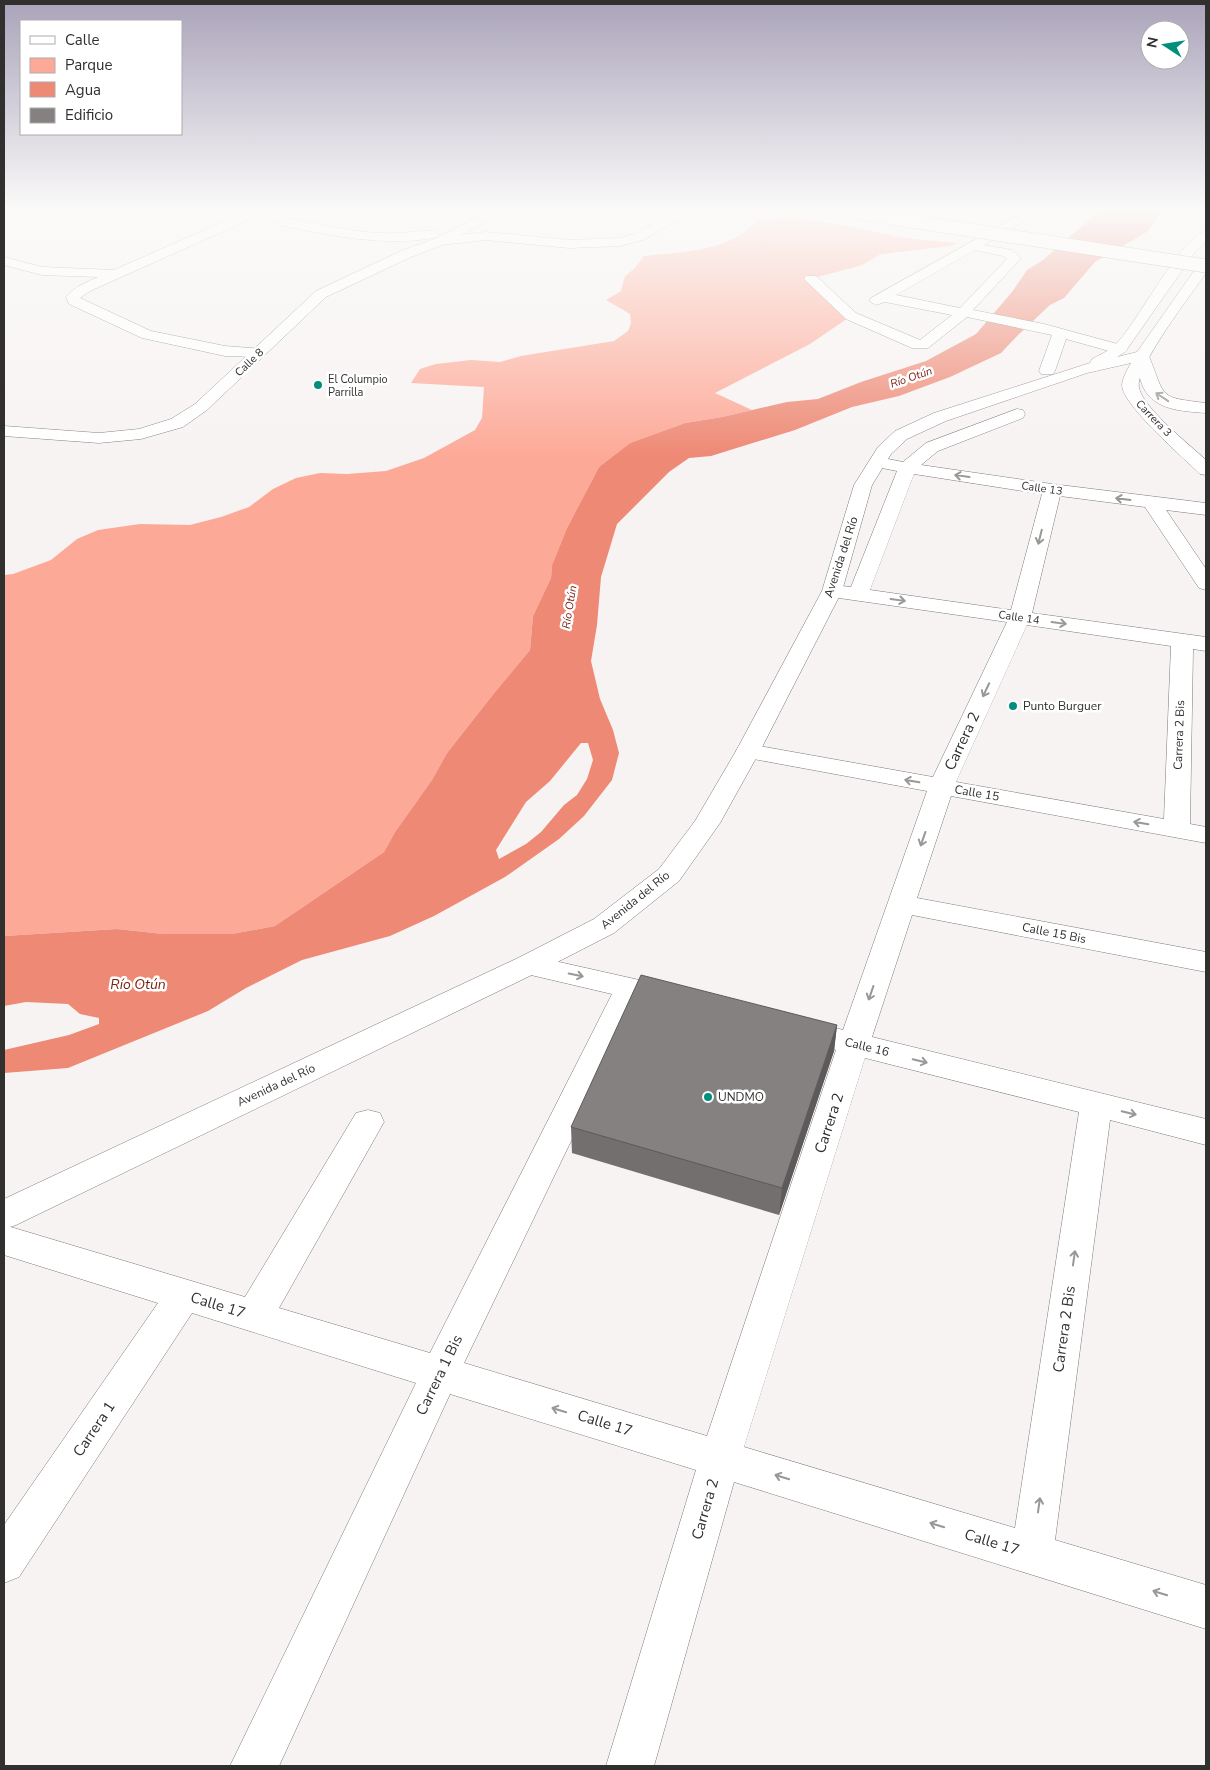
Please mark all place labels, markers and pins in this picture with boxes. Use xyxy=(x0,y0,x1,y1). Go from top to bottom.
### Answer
place label: El Columpio Parrilla xyxy=(328,372,388,400)
marker: El Columpio Parrilla xyxy=(312,379,324,391)
place label: Punto Burguer xyxy=(1023,698,1102,714)
marker: Punto Burguer xyxy=(1007,700,1019,712)
place label: UNDMO xyxy=(718,1089,764,1105)
marker: UNDMO xyxy=(702,1091,714,1103)

